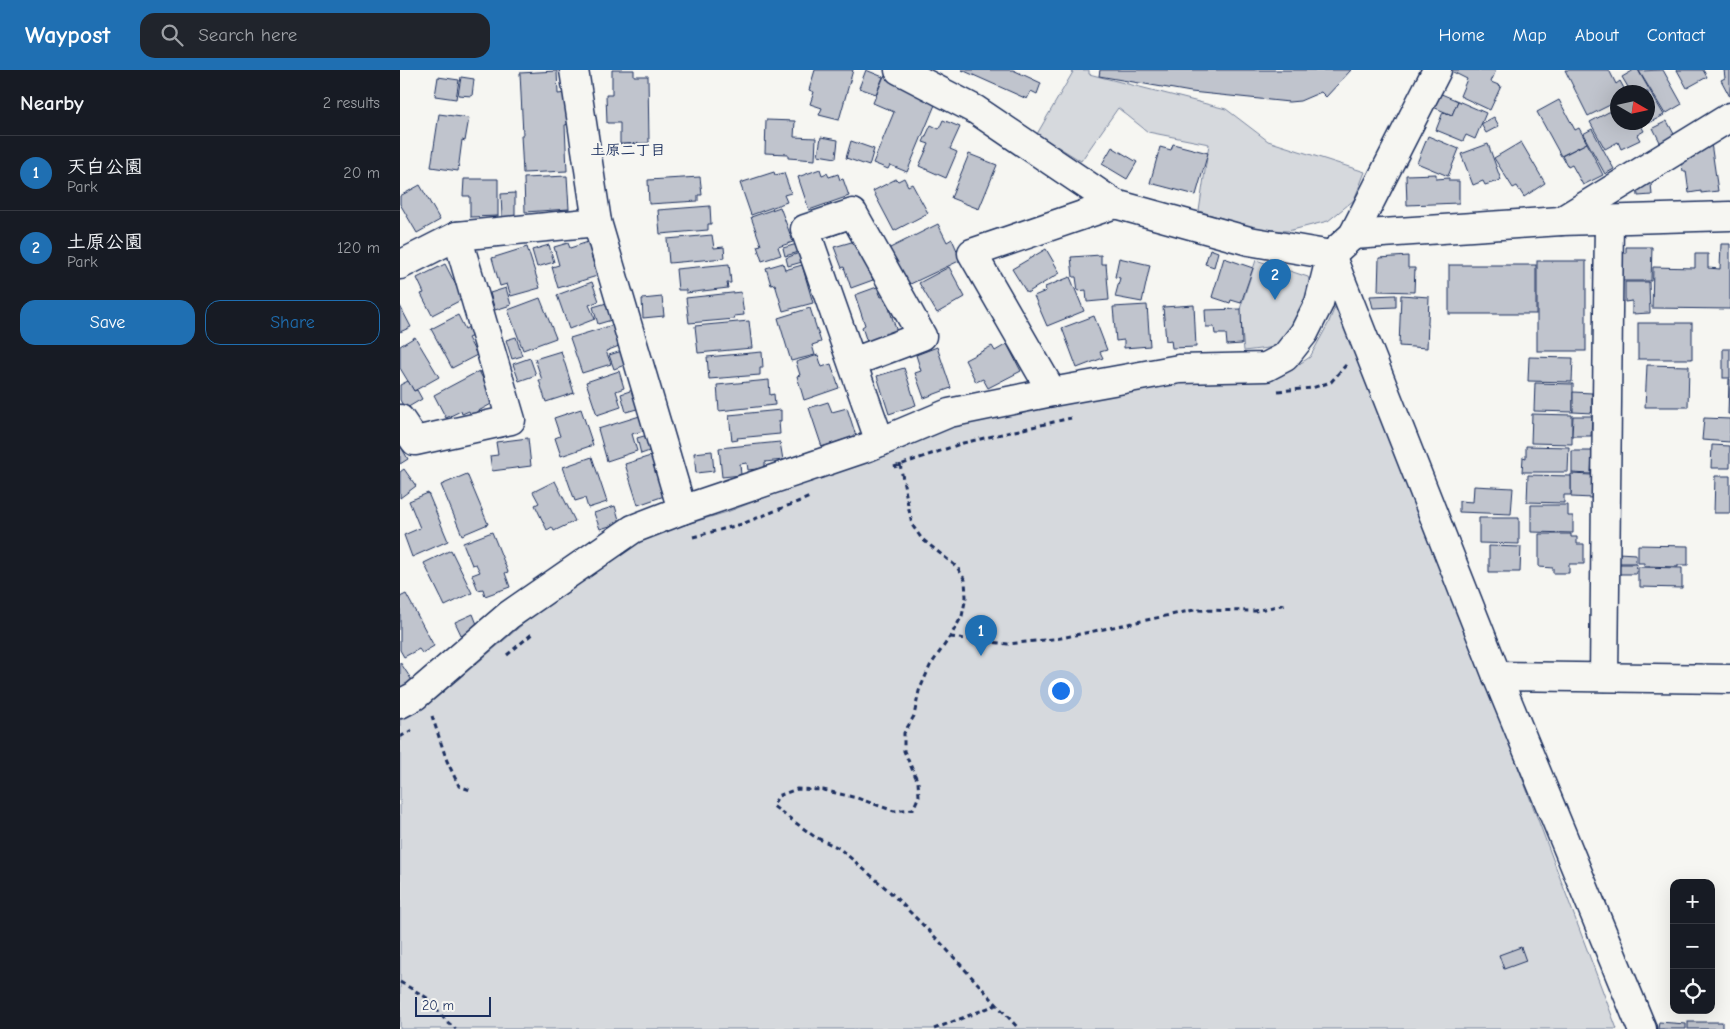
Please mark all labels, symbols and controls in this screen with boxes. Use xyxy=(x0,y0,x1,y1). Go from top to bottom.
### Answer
search box xyxy=(140,13,490,58)
text: Waypost xyxy=(25,21,110,49)
icon: search xyxy=(158,21,186,49)
text: Search here xyxy=(198,24,297,46)
text: Home xyxy=(1438,25,1485,46)
text: Map xyxy=(1513,25,1547,46)
text: About xyxy=(1575,25,1619,46)
text: Contact xyxy=(1647,25,1705,46)
north arrow xyxy=(1610,85,1655,130)
text: Nearby xyxy=(20,91,84,115)
text: 2 results xyxy=(323,94,380,112)
district label: 土原二丁目 xyxy=(590,141,666,159)
text: 天白公園 xyxy=(67,156,143,178)
text: 1 xyxy=(33,164,39,182)
text: 20 m xyxy=(343,164,380,182)
text: Park xyxy=(67,178,98,196)
text: 土原公園 xyxy=(67,231,143,253)
text: 2 xyxy=(32,239,40,257)
text: 120 m xyxy=(337,239,380,257)
text: Park xyxy=(67,253,98,271)
pin: 2 xyxy=(1259,259,1291,300)
button: Save xyxy=(20,300,195,345)
button: Share xyxy=(205,300,380,345)
pin: 1 xyxy=(965,615,997,656)
your location xyxy=(1048,678,1074,704)
map controls xyxy=(1670,879,1715,1014)
button: + xyxy=(1670,879,1715,924)
button: − xyxy=(1670,924,1715,969)
button: locate xyxy=(1670,969,1715,1014)
scale bar xyxy=(415,994,491,1017)
text: 20 m xyxy=(422,997,454,1014)

